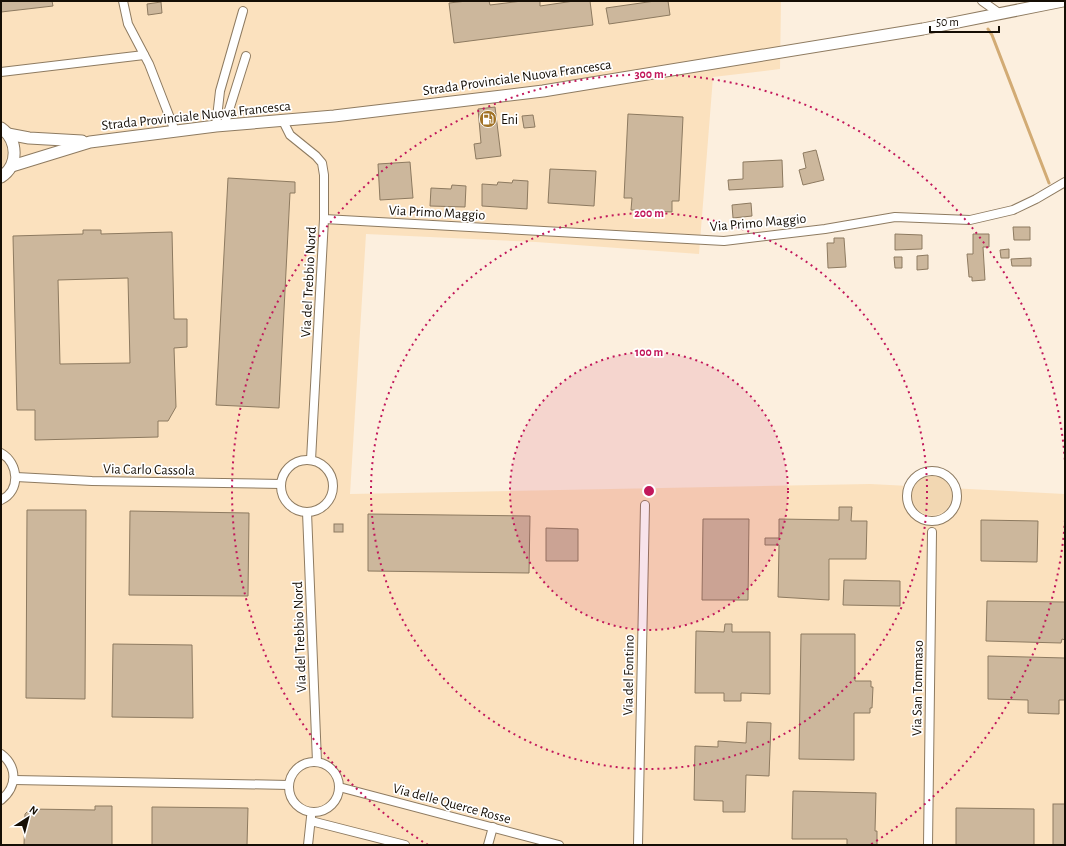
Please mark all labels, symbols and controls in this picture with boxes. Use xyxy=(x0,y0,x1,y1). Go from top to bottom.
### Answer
scale bar xyxy=(930,8,999,34)
text: 50 m xyxy=(936,16,959,28)
street label: Strada Provinciale Nuova Francesca xyxy=(422,58,613,98)
text: 300 m xyxy=(634,68,664,80)
street label: Strada Provinciale Nuova Francesca xyxy=(101,99,292,133)
fuel station icon: Eni xyxy=(478,109,498,129)
place label: Eni xyxy=(501,113,518,127)
street label: Via Primo Maggio xyxy=(388,203,486,223)
text: 200 m xyxy=(634,207,664,219)
street label: Via Primo Maggio xyxy=(709,212,807,234)
street label: Via del Trebbio Nord xyxy=(299,226,319,338)
text: 100 m xyxy=(635,346,663,358)
street label: Via Carlo Cassola xyxy=(103,462,196,478)
centre of rings xyxy=(642,484,656,498)
street label: Via del Trebbio Nord xyxy=(291,581,309,693)
street label: Via del Fontino xyxy=(621,634,637,716)
street label: Via San Tommaso xyxy=(910,640,926,736)
street label: Via delle Querce Rosse xyxy=(391,781,512,826)
north arrow xyxy=(8,798,48,838)
text: N xyxy=(27,804,40,817)

